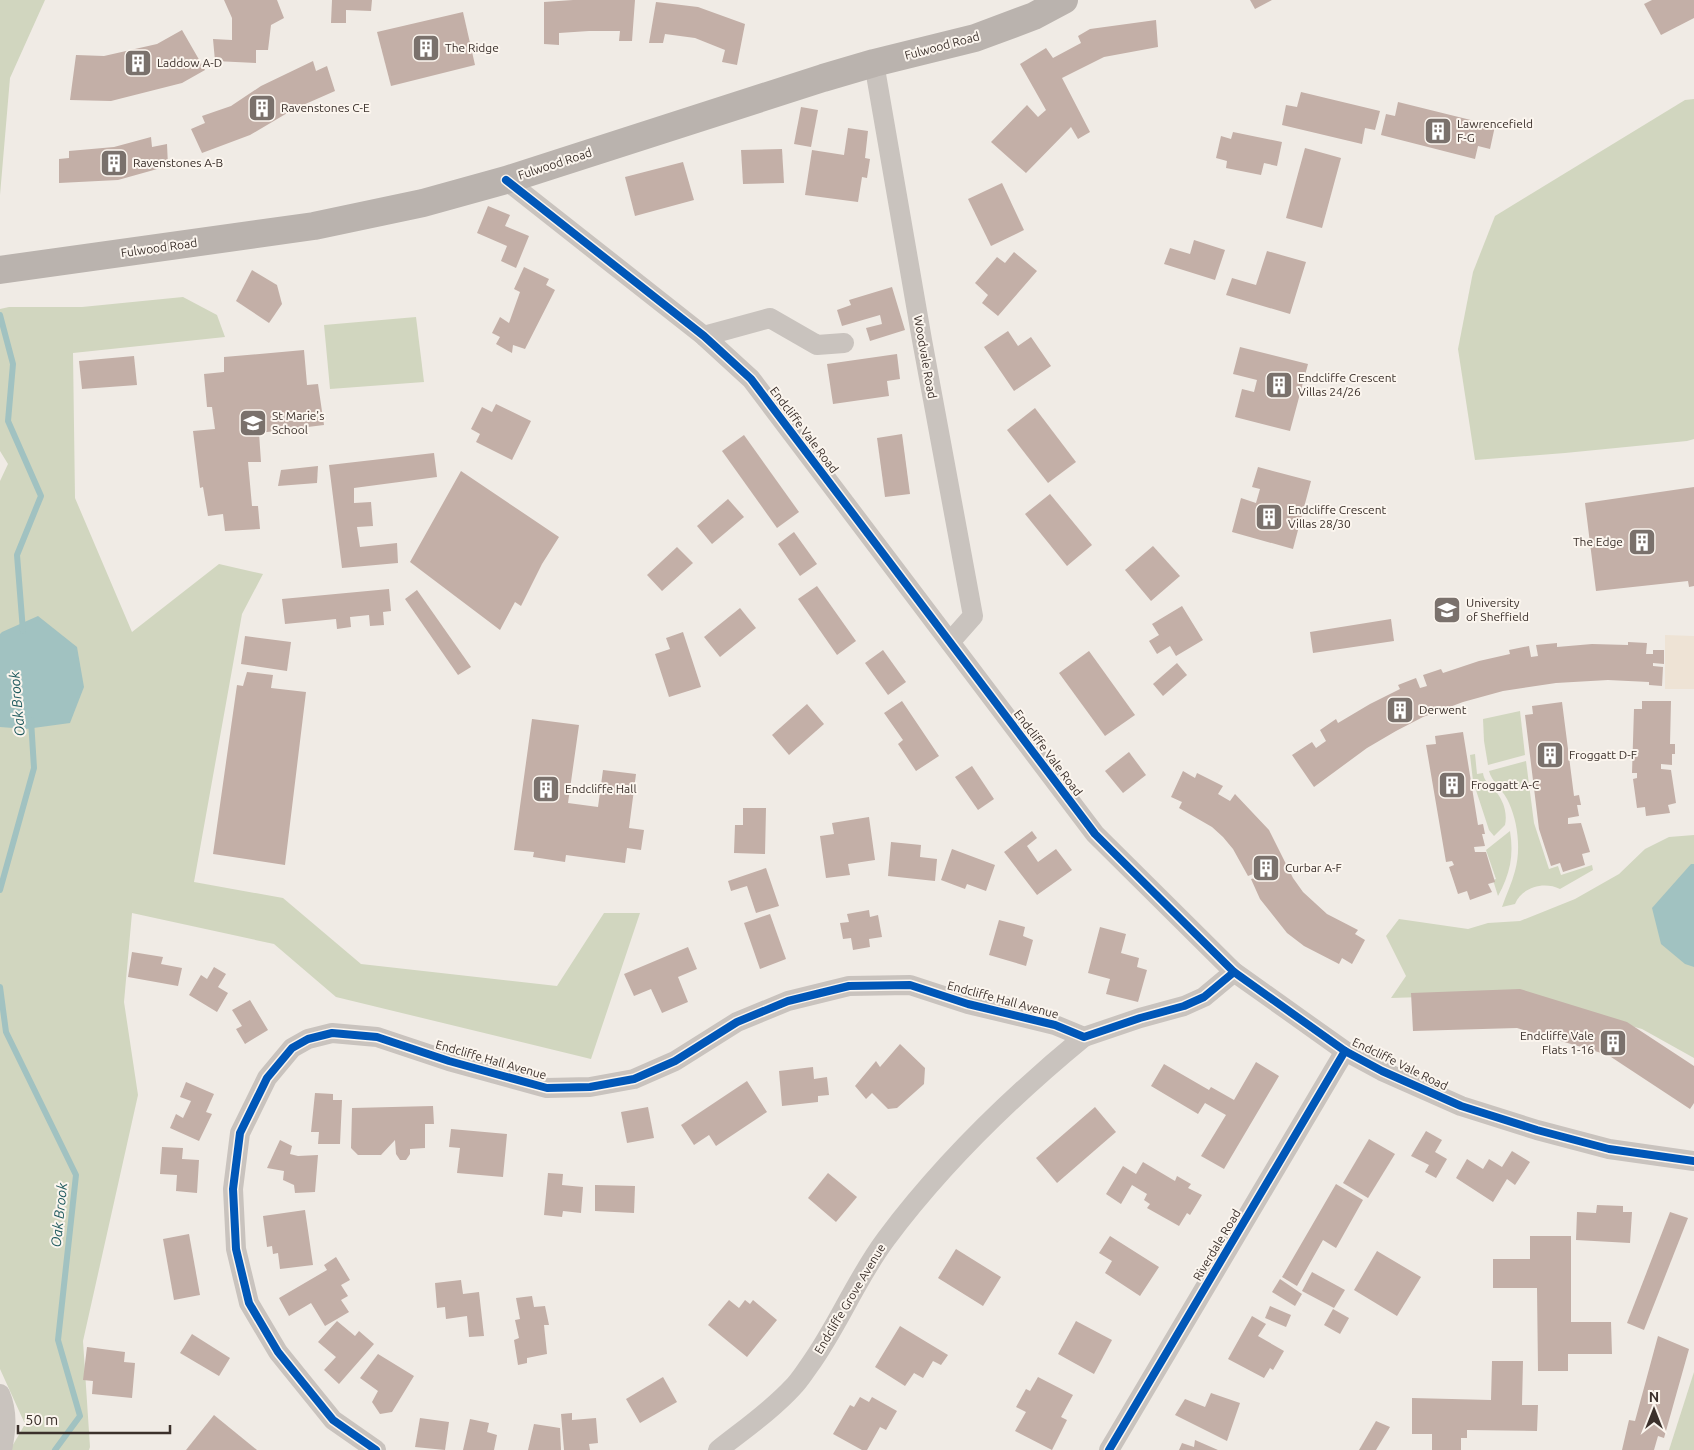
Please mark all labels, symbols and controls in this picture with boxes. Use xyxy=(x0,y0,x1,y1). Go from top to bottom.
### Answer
street label: Fulwood Road xyxy=(903,29,981,62)
building icon: The Ridge xyxy=(411,33,441,63)
place label: The Ridge xyxy=(445,41,499,54)
building icon: Laddow A-D xyxy=(123,48,153,78)
place label: Laddow A-D xyxy=(157,56,222,69)
building icon: Ravenstones C-E xyxy=(247,93,277,123)
place label: Ravenstones C-E xyxy=(281,101,370,114)
building icon: Lawrencefield F-G xyxy=(1423,116,1453,146)
place label: Lawrencefield F-G xyxy=(1457,117,1533,144)
street label: Fulwood Road xyxy=(516,145,593,182)
building icon: Ravenstones A-B xyxy=(99,148,129,178)
place label: Ravenstones A-B xyxy=(133,156,223,169)
street label: Fulwood Road xyxy=(120,236,198,259)
street label: Woodvale Road xyxy=(912,314,939,399)
building icon: Endcliffe Crescent Villas 24/26 xyxy=(1264,370,1294,400)
place label: Endcliffe Crescent Villas 24/26 xyxy=(1298,371,1396,398)
street label: Endcliffe Vale Road xyxy=(768,384,841,475)
school or university icon: St Marie's School xyxy=(238,408,268,438)
place label: St Marie's School xyxy=(272,409,324,436)
building icon: Endcliffe Crescent Villas 28/30 xyxy=(1254,502,1284,532)
place label: Endcliffe Crescent Villas 28/30 xyxy=(1288,503,1386,530)
building icon: The Edge xyxy=(1627,527,1657,557)
place label: The Edge xyxy=(1573,535,1623,548)
school or university icon: University of Sheffield xyxy=(1432,595,1462,625)
place label: University of Sheffield xyxy=(1466,596,1529,623)
water label: Oak Brook xyxy=(6,670,28,737)
building icon: Derwent xyxy=(1385,695,1415,725)
place label: Derwent xyxy=(1419,703,1467,716)
street label: Endcliffe Vale Road xyxy=(1012,707,1085,798)
building icon: Froggatt D-F xyxy=(1535,740,1565,770)
place label: Froggatt D-F xyxy=(1569,748,1637,761)
building icon: Froggatt A-C xyxy=(1437,770,1467,800)
building icon: Endcliffe Hall xyxy=(531,774,561,804)
place label: Froggatt A-C xyxy=(1471,778,1540,791)
place label: Endcliffe Hall xyxy=(565,782,637,795)
building icon: Curbar A-F xyxy=(1251,853,1281,883)
place label: Curbar A-F xyxy=(1285,861,1342,874)
street label: Endcliffe Hall Avenue xyxy=(946,978,1060,1021)
building icon: Endcliffe Vale Flats 1-16 xyxy=(1598,1028,1628,1058)
place label: Endcliffe Vale Flats 1-16 xyxy=(1520,1029,1594,1056)
street label: Endcliffe Vale Road xyxy=(1350,1035,1450,1092)
street label: Endcliffe Hall Avenue xyxy=(434,1037,548,1082)
water label: Oak Brook xyxy=(48,1181,70,1248)
street label: Riverdale Road xyxy=(1190,1207,1243,1283)
street label: Endcliffe Grove Avenue xyxy=(812,1241,888,1356)
north arrow xyxy=(1629,1385,1679,1435)
text: N xyxy=(1649,1389,1659,1405)
scale bar xyxy=(18,1402,170,1434)
text: 50 m xyxy=(25,1411,58,1428)

